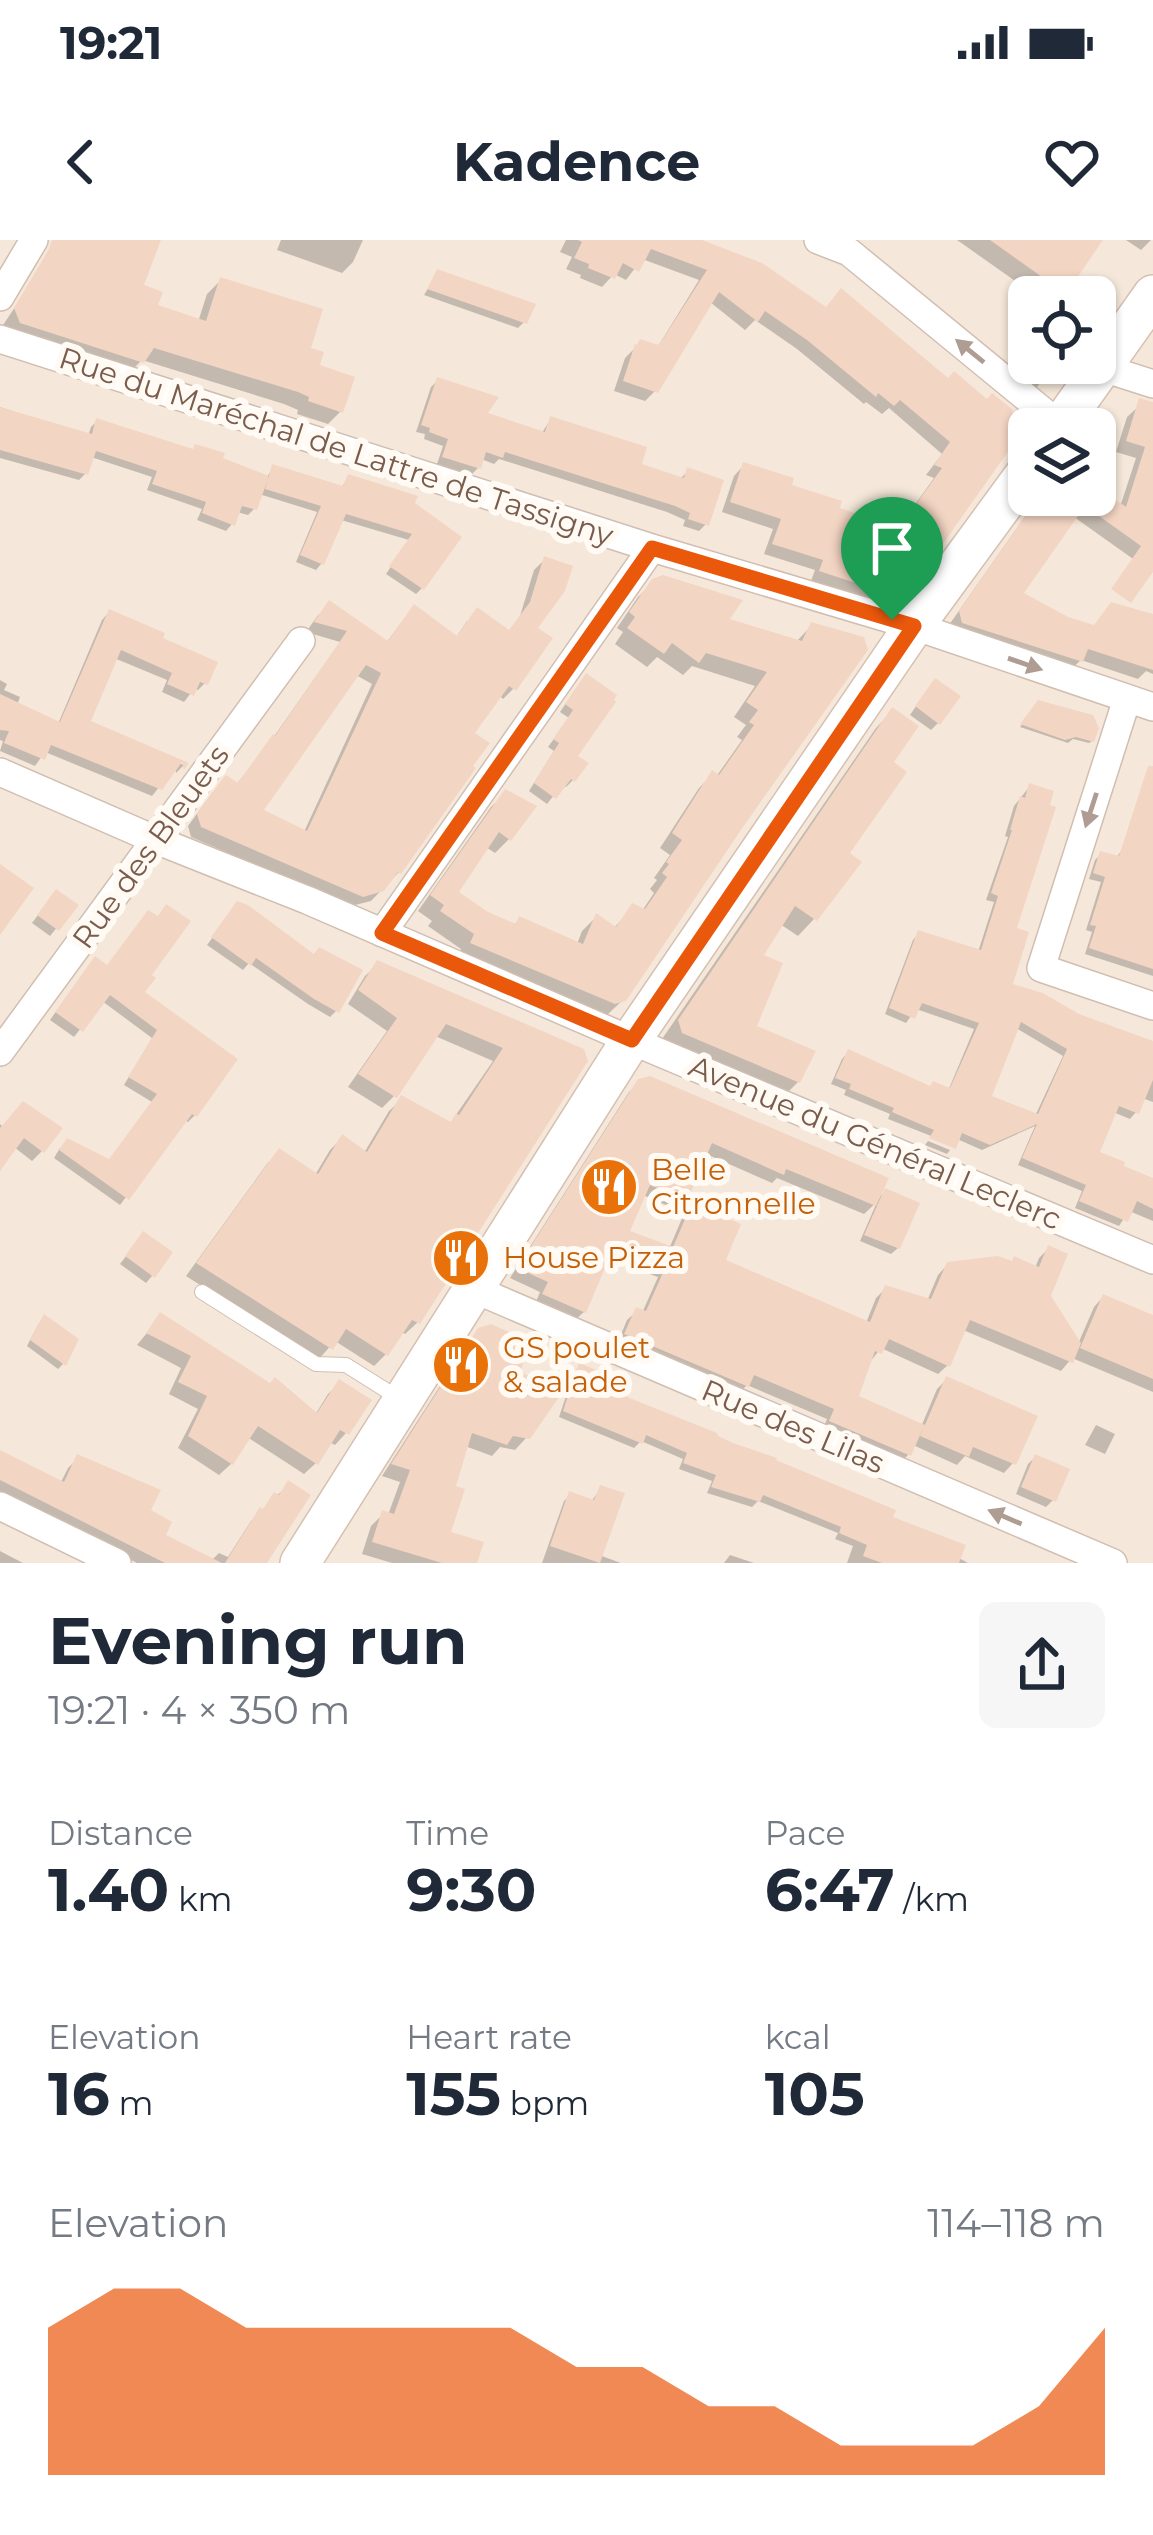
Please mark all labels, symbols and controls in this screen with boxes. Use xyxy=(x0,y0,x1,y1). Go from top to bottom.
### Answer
text: 19:21 xyxy=(60,15,162,70)
icon: back xyxy=(48,129,114,195)
text: Kadence xyxy=(453,129,700,195)
icon: heart xyxy=(1039,129,1105,195)
map controls xyxy=(1008,276,1116,516)
button: locate xyxy=(1008,276,1116,384)
street label: Rue du Maréchal de Lattre de Tassigny xyxy=(54,339,619,554)
one-way arrow xyxy=(955,339,985,365)
button: layers xyxy=(1008,408,1116,516)
pin xyxy=(841,497,943,620)
icon: arrive xyxy=(859,515,925,581)
one-way arrow xyxy=(1007,656,1043,674)
street label: Rue des Bleuets xyxy=(64,738,237,956)
one-way arrow xyxy=(1081,792,1100,829)
street label: Avenue du Général Leclerc xyxy=(684,1047,1067,1238)
place label: Belle Citronnelle xyxy=(651,1151,816,1222)
restaurant icon: Belle Citronnelle xyxy=(578,1156,640,1218)
restaurant icon: House Pizza xyxy=(430,1227,492,1289)
place label: House Pizza xyxy=(503,1239,685,1276)
place label: GS poulet & salade xyxy=(503,1329,650,1400)
restaurant icon: GS poulet & salade xyxy=(430,1334,492,1396)
street label: Rue des Lilas xyxy=(696,1371,890,1482)
one-way arrow xyxy=(987,1507,1023,1526)
text: Evening run xyxy=(48,1600,468,1681)
button: share xyxy=(979,1602,1105,1728)
text: 19:21 · 4 × 350 m xyxy=(48,1686,350,1734)
text: Distance xyxy=(48,1813,193,1853)
text: Time xyxy=(406,1813,489,1853)
text: Pace xyxy=(765,1813,846,1853)
text: 1.40 xyxy=(48,1853,169,1926)
text: 9:30 xyxy=(406,1853,537,1926)
text: 6:47 xyxy=(765,1853,895,1926)
text: km xyxy=(169,1879,232,1919)
text: /km xyxy=(895,1879,969,1919)
text: Elevation xyxy=(48,2017,201,2057)
text: Heart rate xyxy=(406,2017,572,2057)
text: kcal xyxy=(765,2017,831,2057)
text: 16 xyxy=(48,2057,110,2130)
text: 155 xyxy=(406,2057,501,2130)
text: 105 xyxy=(765,2057,865,2130)
text: m xyxy=(110,2083,153,2123)
text: bpm xyxy=(501,2083,589,2123)
text: Elevation xyxy=(48,2199,228,2247)
text: 114–118 m xyxy=(927,2199,1105,2247)

